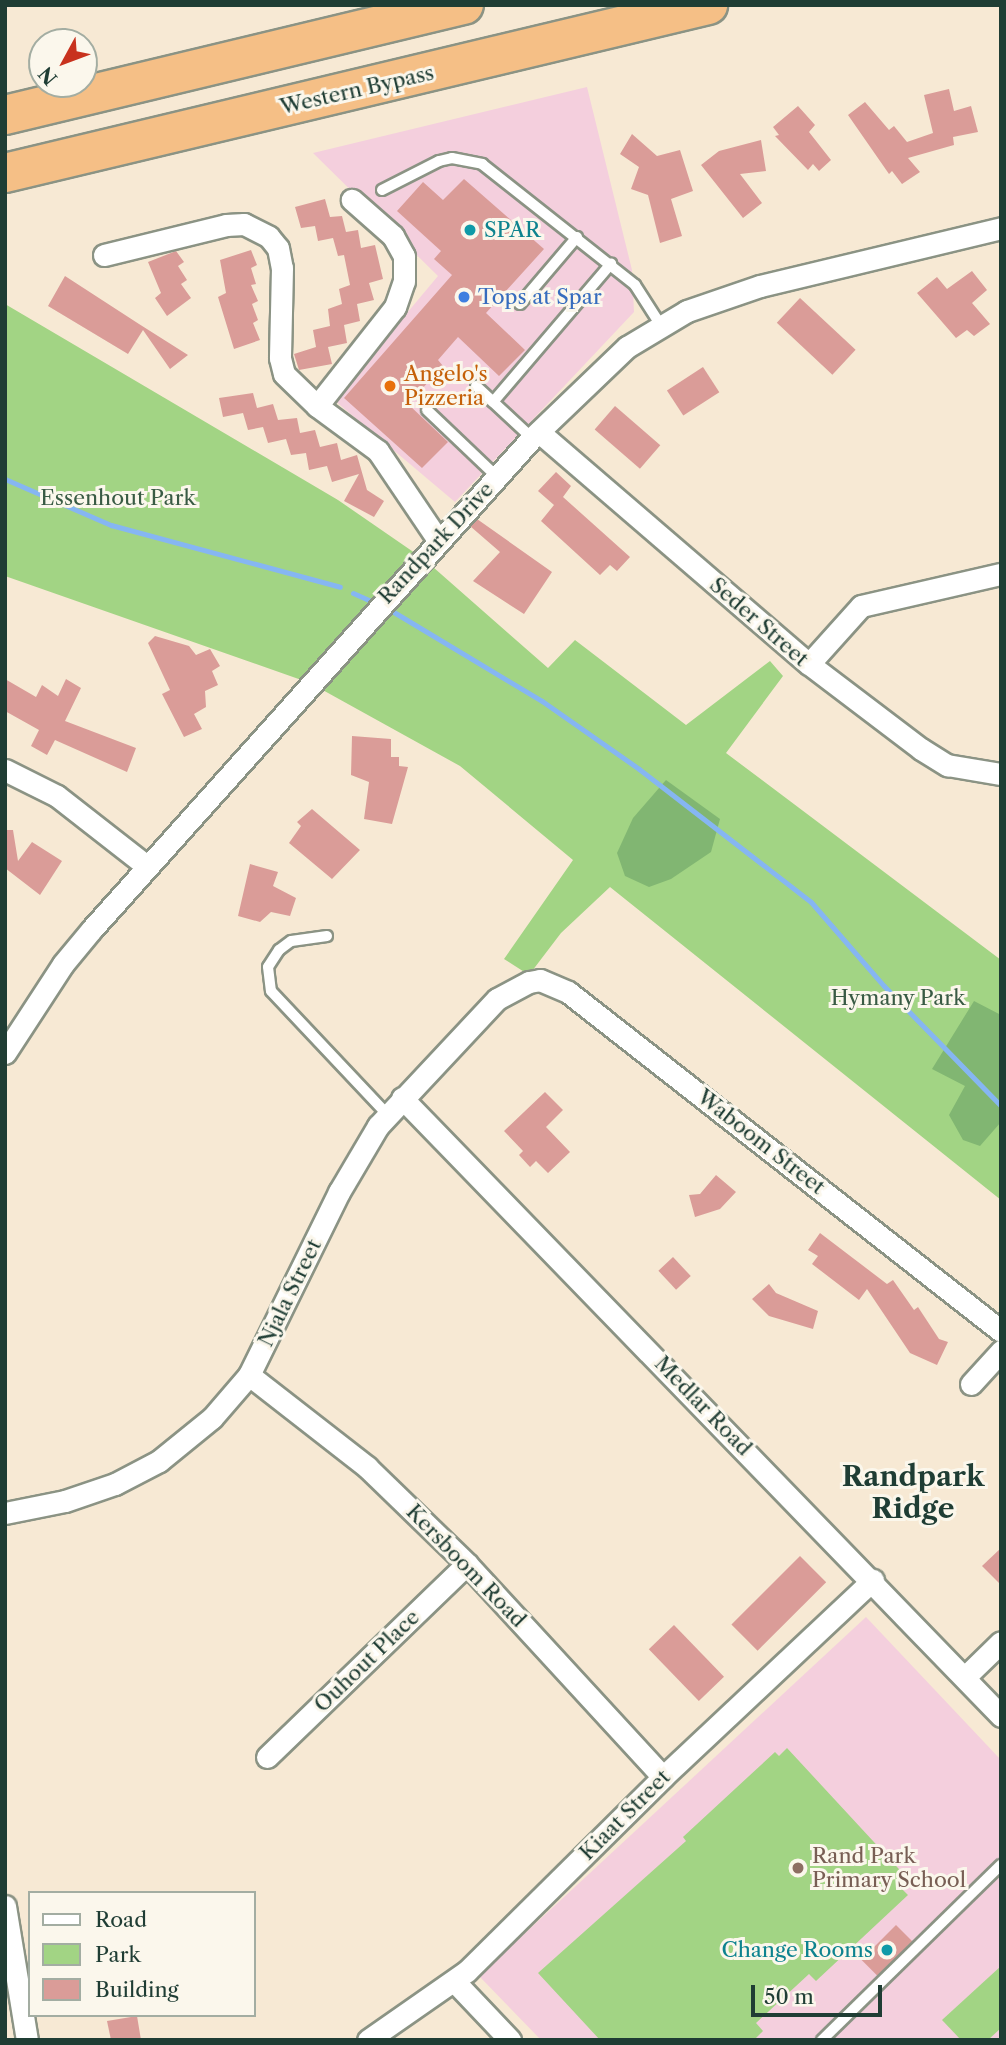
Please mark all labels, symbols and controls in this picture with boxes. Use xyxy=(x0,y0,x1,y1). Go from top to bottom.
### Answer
north arrow xyxy=(28,28,98,98)
street label: Western Bypass xyxy=(278,60,436,120)
text: N xyxy=(34,62,62,90)
place label: SPAR xyxy=(484,217,540,243)
marker: SPAR xyxy=(462,222,478,238)
place label: Tops at Spar xyxy=(478,284,602,310)
marker: Tops at Spar xyxy=(456,289,472,305)
place label: Angelo's Pizzeria xyxy=(404,361,488,411)
marker: Angelo's Pizzeria xyxy=(382,378,398,394)
street label: Randpark Drive xyxy=(373,477,499,609)
park label: Essenhout Park xyxy=(40,485,196,511)
street label: Seder Street xyxy=(704,572,814,672)
park label: Hymany Park xyxy=(830,985,966,1011)
street label: Waboom Street xyxy=(692,1084,830,1200)
street label: Njala Street xyxy=(253,1235,327,1351)
street label: Medlar Road xyxy=(649,1351,757,1461)
district label: Randpark Ridge xyxy=(842,1459,984,1525)
street label: Kersboom Road xyxy=(401,1499,531,1633)
street label: Ouhout Place xyxy=(309,1605,425,1717)
street label: Kiaat Street xyxy=(575,1765,675,1865)
place label: Rand Park Primary School xyxy=(812,1843,967,1893)
marker: Rand Park Primary School xyxy=(790,1860,806,1876)
legend xyxy=(28,1891,256,2017)
text: Road xyxy=(95,1907,147,1932)
place label: Change Rooms xyxy=(721,1937,873,1963)
text: Park xyxy=(95,1942,141,1967)
marker: Change Rooms xyxy=(879,1942,895,1958)
scale bar xyxy=(754,1972,885,2016)
text: Building xyxy=(95,1977,179,2002)
text: 50 m xyxy=(764,1984,814,2009)

